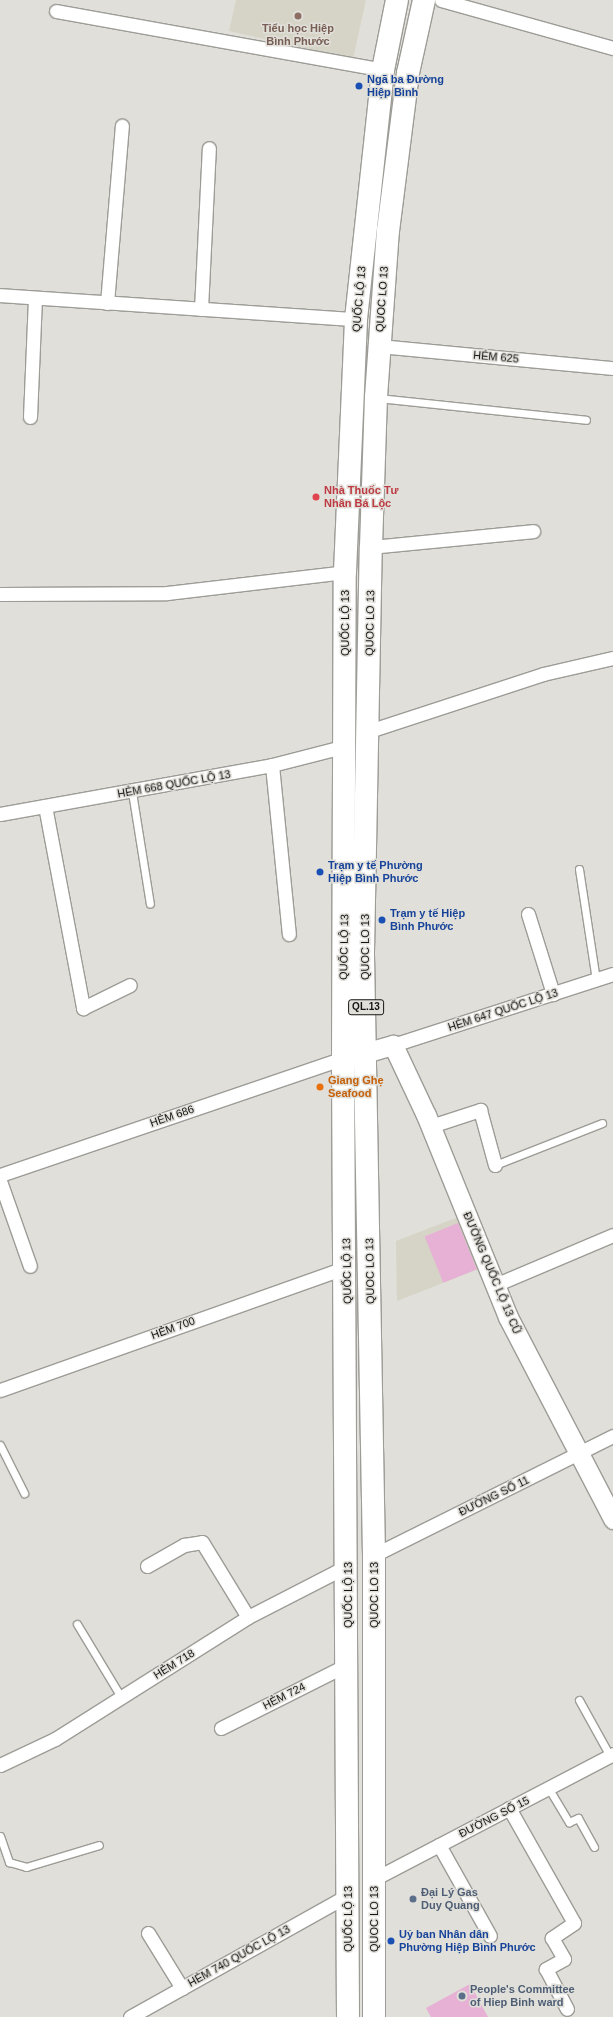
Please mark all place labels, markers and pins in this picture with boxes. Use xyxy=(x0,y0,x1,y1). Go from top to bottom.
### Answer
marker: Tiểu học Hiệp Bình Phước xyxy=(293,11,303,21)
place label: Tiểu học Hiệp Bình Phước xyxy=(262,22,334,48)
place label: Ngã ba Đường Hiệp Bình xyxy=(367,73,444,99)
marker: Ngã ba Đường Hiệp Bình xyxy=(354,81,364,91)
place label: Nhà Thuốc Tư Nhân Bá Lộc xyxy=(324,484,399,510)
marker: Nhà Thuốc Tư Nhân Bá Lộc xyxy=(311,492,321,502)
place label: Trạm y tế Phường Hiệp Bình Phước xyxy=(328,859,423,885)
marker: Trạm y tế Phường Hiệp Bình Phước xyxy=(315,867,325,877)
place label: Trạm y tế Hiệp Bình Phước xyxy=(390,907,465,933)
marker: Trạm y tế Hiệp Bình Phước xyxy=(377,915,387,925)
place label: Giang Ghẹ Seafood xyxy=(328,1074,384,1100)
marker: Giang Ghẹ Seafood xyxy=(315,1082,325,1092)
place label: Đại Lý Gas Duy Quang xyxy=(421,1886,480,1912)
marker: Đại Lý Gas Duy Quang xyxy=(408,1894,418,1904)
place label: Uỷ ban Nhân dân Phường Hiệp Bình Phước xyxy=(399,1928,536,1954)
marker: Uỷ ban Nhân dân Phường Hiệp Bình Phước xyxy=(386,1936,396,1946)
place label: People's Committee of Hiep Binh ward xyxy=(470,1983,575,2009)
marker: People's Committee of Hiep Binh ward xyxy=(457,1991,467,2001)

